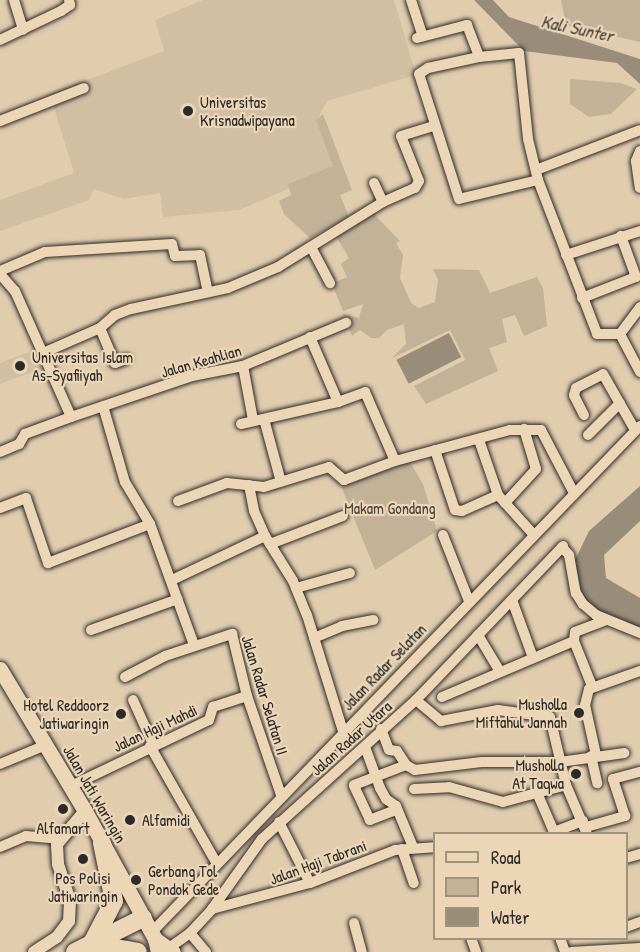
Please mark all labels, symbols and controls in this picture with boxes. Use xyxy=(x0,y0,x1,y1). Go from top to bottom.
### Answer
water label: Kali Sunter xyxy=(539,11,615,47)
place label: Universitas Krisnadwipayana xyxy=(200,92,295,130)
marker: Universitas Krisnadwipayana xyxy=(181,104,195,118)
street label: Jalan Keahlian xyxy=(159,340,243,382)
place label: Universitas Islam As-Syafiiyah xyxy=(32,347,133,385)
marker: Universitas Islam As-Syafiiyah xyxy=(13,359,27,373)
park label: Makam Gondang xyxy=(344,498,436,518)
street label: Jalan Radar Selatan xyxy=(338,620,430,714)
street label: Jalan Radar Selatan II xyxy=(238,633,292,757)
place label: Musholla Miftahul Jannah xyxy=(476,694,567,732)
place label: Hotel Reddoorz Jatiwaringin xyxy=(23,695,109,733)
street label: Jalan Radar Utara xyxy=(306,697,396,779)
street label: Jalan Haji Mahdi xyxy=(110,700,200,756)
marker: Musholla Miftahul Jannah xyxy=(572,706,586,720)
marker: Hotel Reddoorz Jatiwaringin xyxy=(114,707,128,721)
street label: Jalan Jati Waringin xyxy=(59,742,131,846)
place label: Musholla At Taqwa xyxy=(512,755,564,793)
marker: Musholla At Taqwa xyxy=(569,767,583,781)
marker: Alfamart xyxy=(56,802,70,816)
place label: Alfamidi xyxy=(142,810,190,830)
marker: Alfamidi xyxy=(123,813,137,827)
place label: Alfamart xyxy=(37,818,89,838)
legend xyxy=(433,832,628,940)
street label: Jalan Haji Tabrani xyxy=(267,836,369,888)
text: Road xyxy=(491,845,521,870)
marker: Pos Polisi Jatiwaringin xyxy=(76,852,90,866)
place label: Gerbang Tol Pondok Gede xyxy=(148,861,219,899)
place label: Pos Polisi Jatiwaringin xyxy=(48,868,118,906)
marker: Gerbang Tol Pondok Gede xyxy=(129,873,143,887)
text: Park xyxy=(491,875,521,900)
text: Water xyxy=(491,905,529,930)

